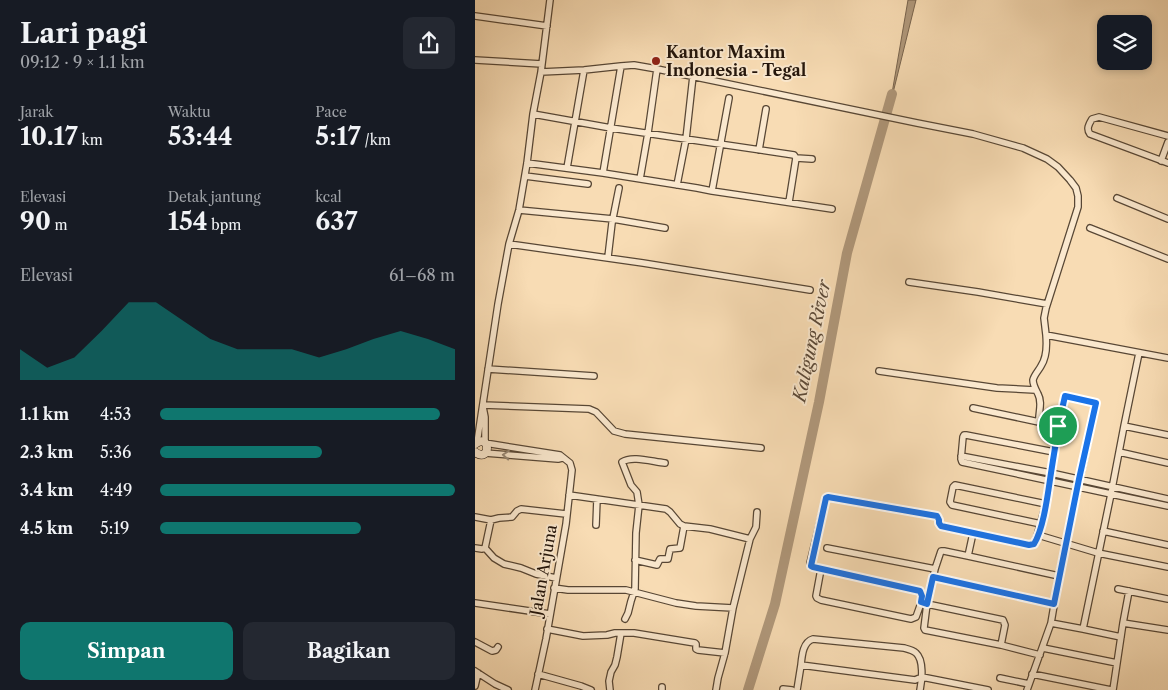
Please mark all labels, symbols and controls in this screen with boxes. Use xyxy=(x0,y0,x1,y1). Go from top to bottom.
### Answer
map controls xyxy=(1097,15,1152,70)
button: layers xyxy=(1097,15,1152,70)
text: Lari pagi xyxy=(20,16,147,50)
button: share xyxy=(403,17,455,69)
place label: Kantor Maxim Indonesia - Tegal xyxy=(666,42,807,80)
text: 09:12 · 9 × 1.1 km xyxy=(20,52,145,72)
marker: Kantor Maxim Indonesia - Tegal xyxy=(650,55,662,67)
text: Jarak xyxy=(20,103,53,121)
text: Waktu xyxy=(168,103,211,121)
text: Pace xyxy=(315,103,347,121)
text: 10.17 xyxy=(20,121,78,152)
text: 53:44 xyxy=(168,121,233,152)
text: 5:17 xyxy=(315,121,361,152)
text: km xyxy=(78,131,103,149)
text: /km xyxy=(361,131,391,149)
text: Elevasi xyxy=(20,188,66,206)
text: Detak jantung xyxy=(168,188,261,206)
text: kcal xyxy=(315,188,342,206)
text: 90 xyxy=(20,206,51,237)
text: 154 xyxy=(168,206,208,237)
text: 637 xyxy=(315,206,357,237)
text: m xyxy=(51,216,68,234)
text: bpm xyxy=(208,216,241,234)
text: Elevasi xyxy=(20,265,73,285)
text: 61–68 m xyxy=(389,265,455,285)
water label: Kaligung River xyxy=(788,277,836,406)
text: 1.1 km xyxy=(20,404,69,424)
text: 4:53 xyxy=(100,404,131,424)
pin xyxy=(1037,405,1079,447)
icon: arrive xyxy=(1044,412,1072,440)
text: 2.3 km xyxy=(20,442,73,462)
text: 5:36 xyxy=(100,442,131,462)
one-way arrow xyxy=(502,450,510,461)
text: 3.4 km xyxy=(20,480,73,500)
text: 4:49 xyxy=(100,480,132,500)
text: 4.5 km xyxy=(20,518,73,538)
text: 5:19 xyxy=(100,518,129,538)
street label: Jalan Arjuna xyxy=(525,522,561,620)
button: Simpan xyxy=(20,622,233,680)
button: Bagikan xyxy=(243,622,455,680)

